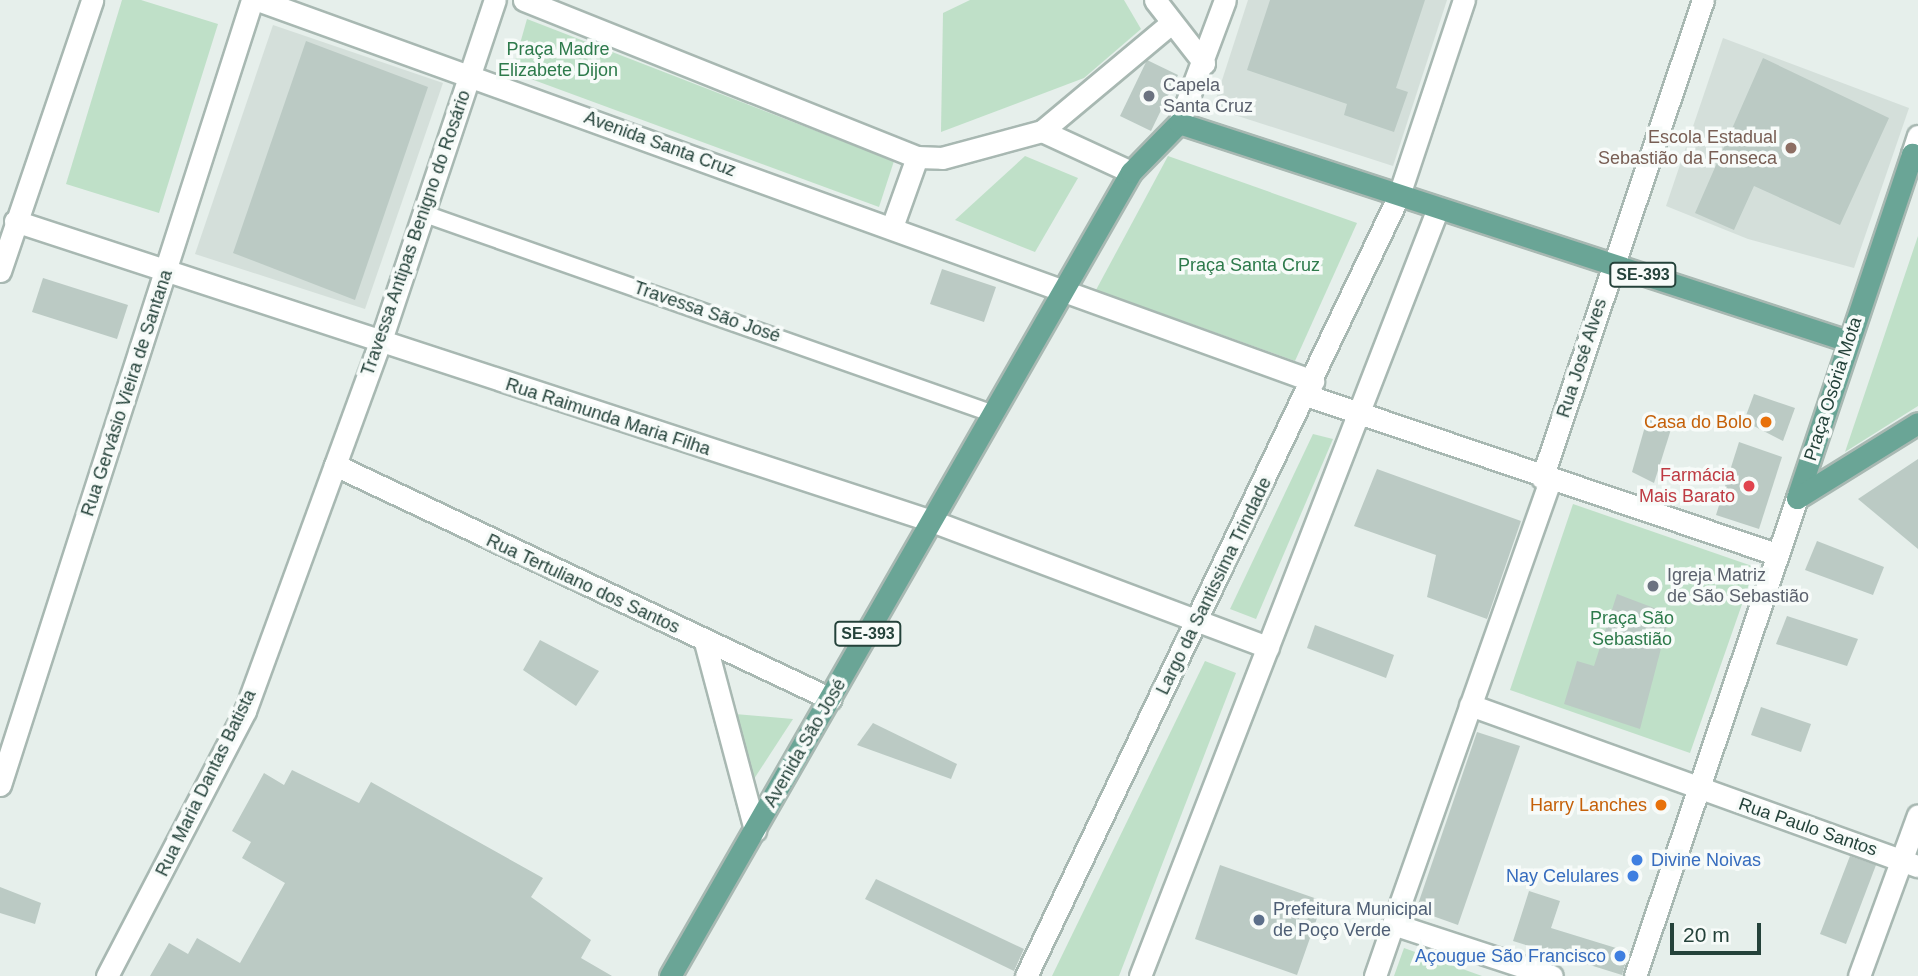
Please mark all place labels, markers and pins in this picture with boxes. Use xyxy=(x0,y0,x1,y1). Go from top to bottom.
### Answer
place label: Capela Santa Cruz xyxy=(1163,75,1253,118)
marker: Capela Santa Cruz xyxy=(1141,88,1157,104)
place label: Escola Estadual Sebastião da Fonseca xyxy=(1598,127,1777,170)
marker: Escola Estadual Sebastião da Fonseca xyxy=(1783,140,1799,156)
place label: Casa do Bolo xyxy=(1644,411,1752,433)
marker: Casa do Bolo xyxy=(1758,414,1774,430)
place label: Farmácia Mais Barato xyxy=(1639,465,1735,508)
marker: Farmácia Mais Barato xyxy=(1741,478,1757,494)
place label: Igreja Matriz de São Sebastião xyxy=(1667,565,1809,608)
marker: Igreja Matriz de São Sebastião xyxy=(1645,578,1661,594)
place label: Harry Lanches xyxy=(1530,794,1647,816)
marker: Harry Lanches xyxy=(1653,797,1669,813)
place label: Divine Noivas xyxy=(1651,849,1761,871)
marker: Divine Noivas xyxy=(1629,852,1645,868)
place label: Nay Celulares xyxy=(1506,865,1619,887)
marker: Nay Celulares xyxy=(1625,868,1641,884)
place label: Prefeitura Municipal de Poço Verde xyxy=(1273,899,1432,942)
marker: Prefeitura Municipal de Poço Verde xyxy=(1251,912,1267,928)
place label: Açougue São Francisco xyxy=(1415,945,1606,967)
marker: Açougue São Francisco xyxy=(1612,948,1628,964)

